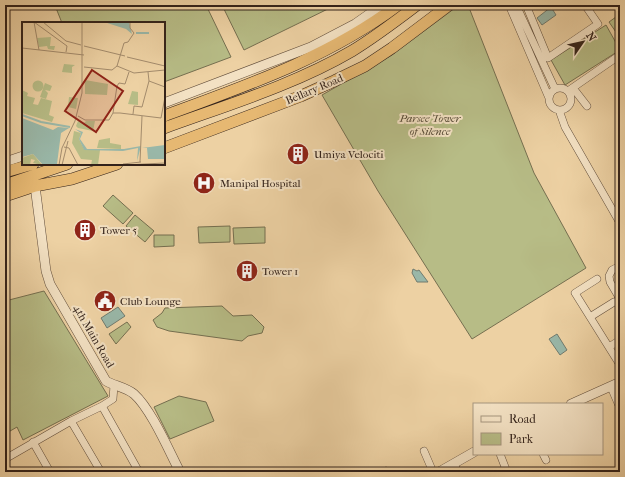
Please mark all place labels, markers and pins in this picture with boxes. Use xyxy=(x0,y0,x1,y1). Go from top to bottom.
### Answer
building icon: Umiya Velociti xyxy=(285,141,311,167)
place label: Umiya Velociti xyxy=(314,148,384,161)
hospital icon: Manipal Hospital xyxy=(191,170,217,196)
place label: Manipal Hospital xyxy=(220,177,301,190)
building icon: Tower 5 xyxy=(72,217,98,243)
place label: Tower 5 xyxy=(100,224,137,237)
building icon: Tower 1 xyxy=(234,258,260,284)
place label: Tower 1 xyxy=(262,265,298,278)
public building icon: Club Lounge xyxy=(92,288,118,314)
place label: Club Lounge xyxy=(120,295,181,308)

